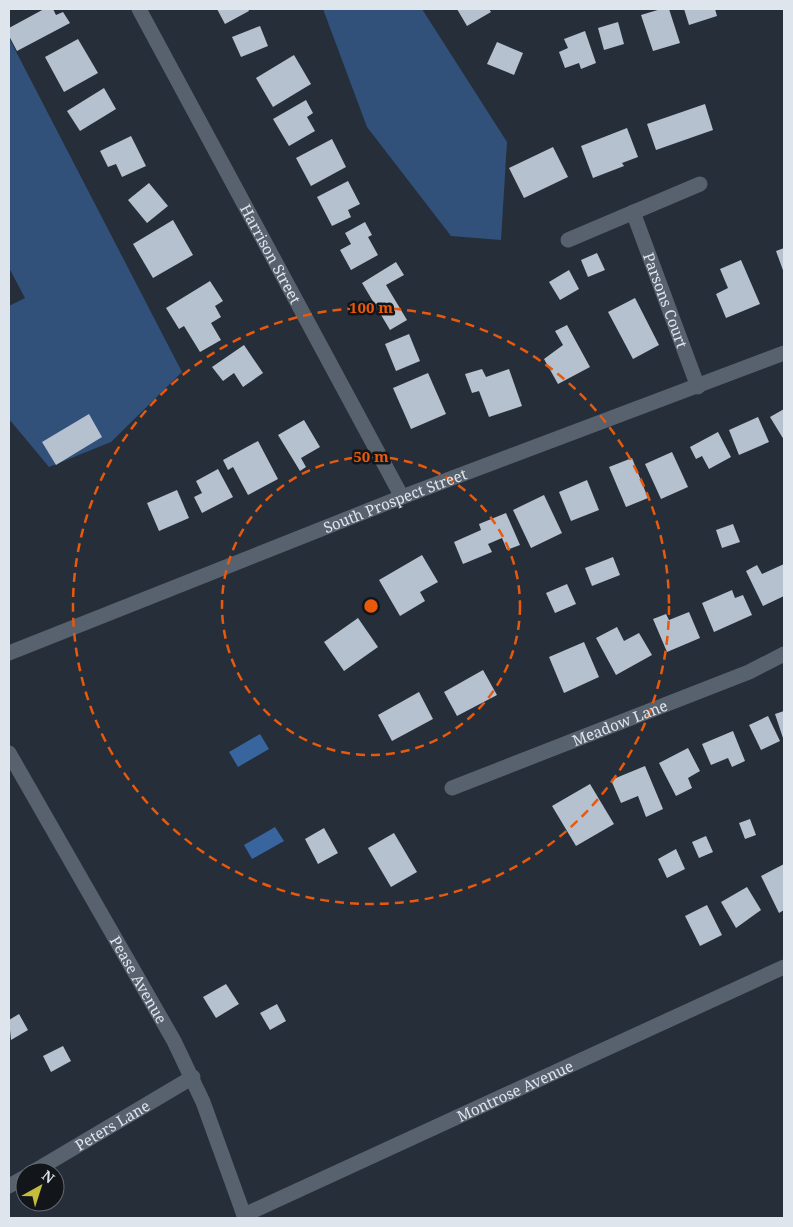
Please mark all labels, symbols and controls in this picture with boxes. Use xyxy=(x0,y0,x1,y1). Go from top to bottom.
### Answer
street label: Harrison Street xyxy=(236,200,306,307)
street label: Parsons Court xyxy=(639,250,693,351)
text: 100 m xyxy=(349,297,393,317)
text: 50 m xyxy=(353,446,389,466)
street label: South Prospect Street xyxy=(320,464,469,537)
centre of rings xyxy=(362,597,380,615)
street label: Meadow Lane xyxy=(569,695,670,750)
street label: Pease Avenue xyxy=(106,932,172,1027)
street label: Montrose Avenue xyxy=(453,1055,576,1126)
street label: Peters Lane xyxy=(71,1095,153,1155)
north arrow xyxy=(15,1162,65,1212)
text: N xyxy=(38,1166,59,1187)

